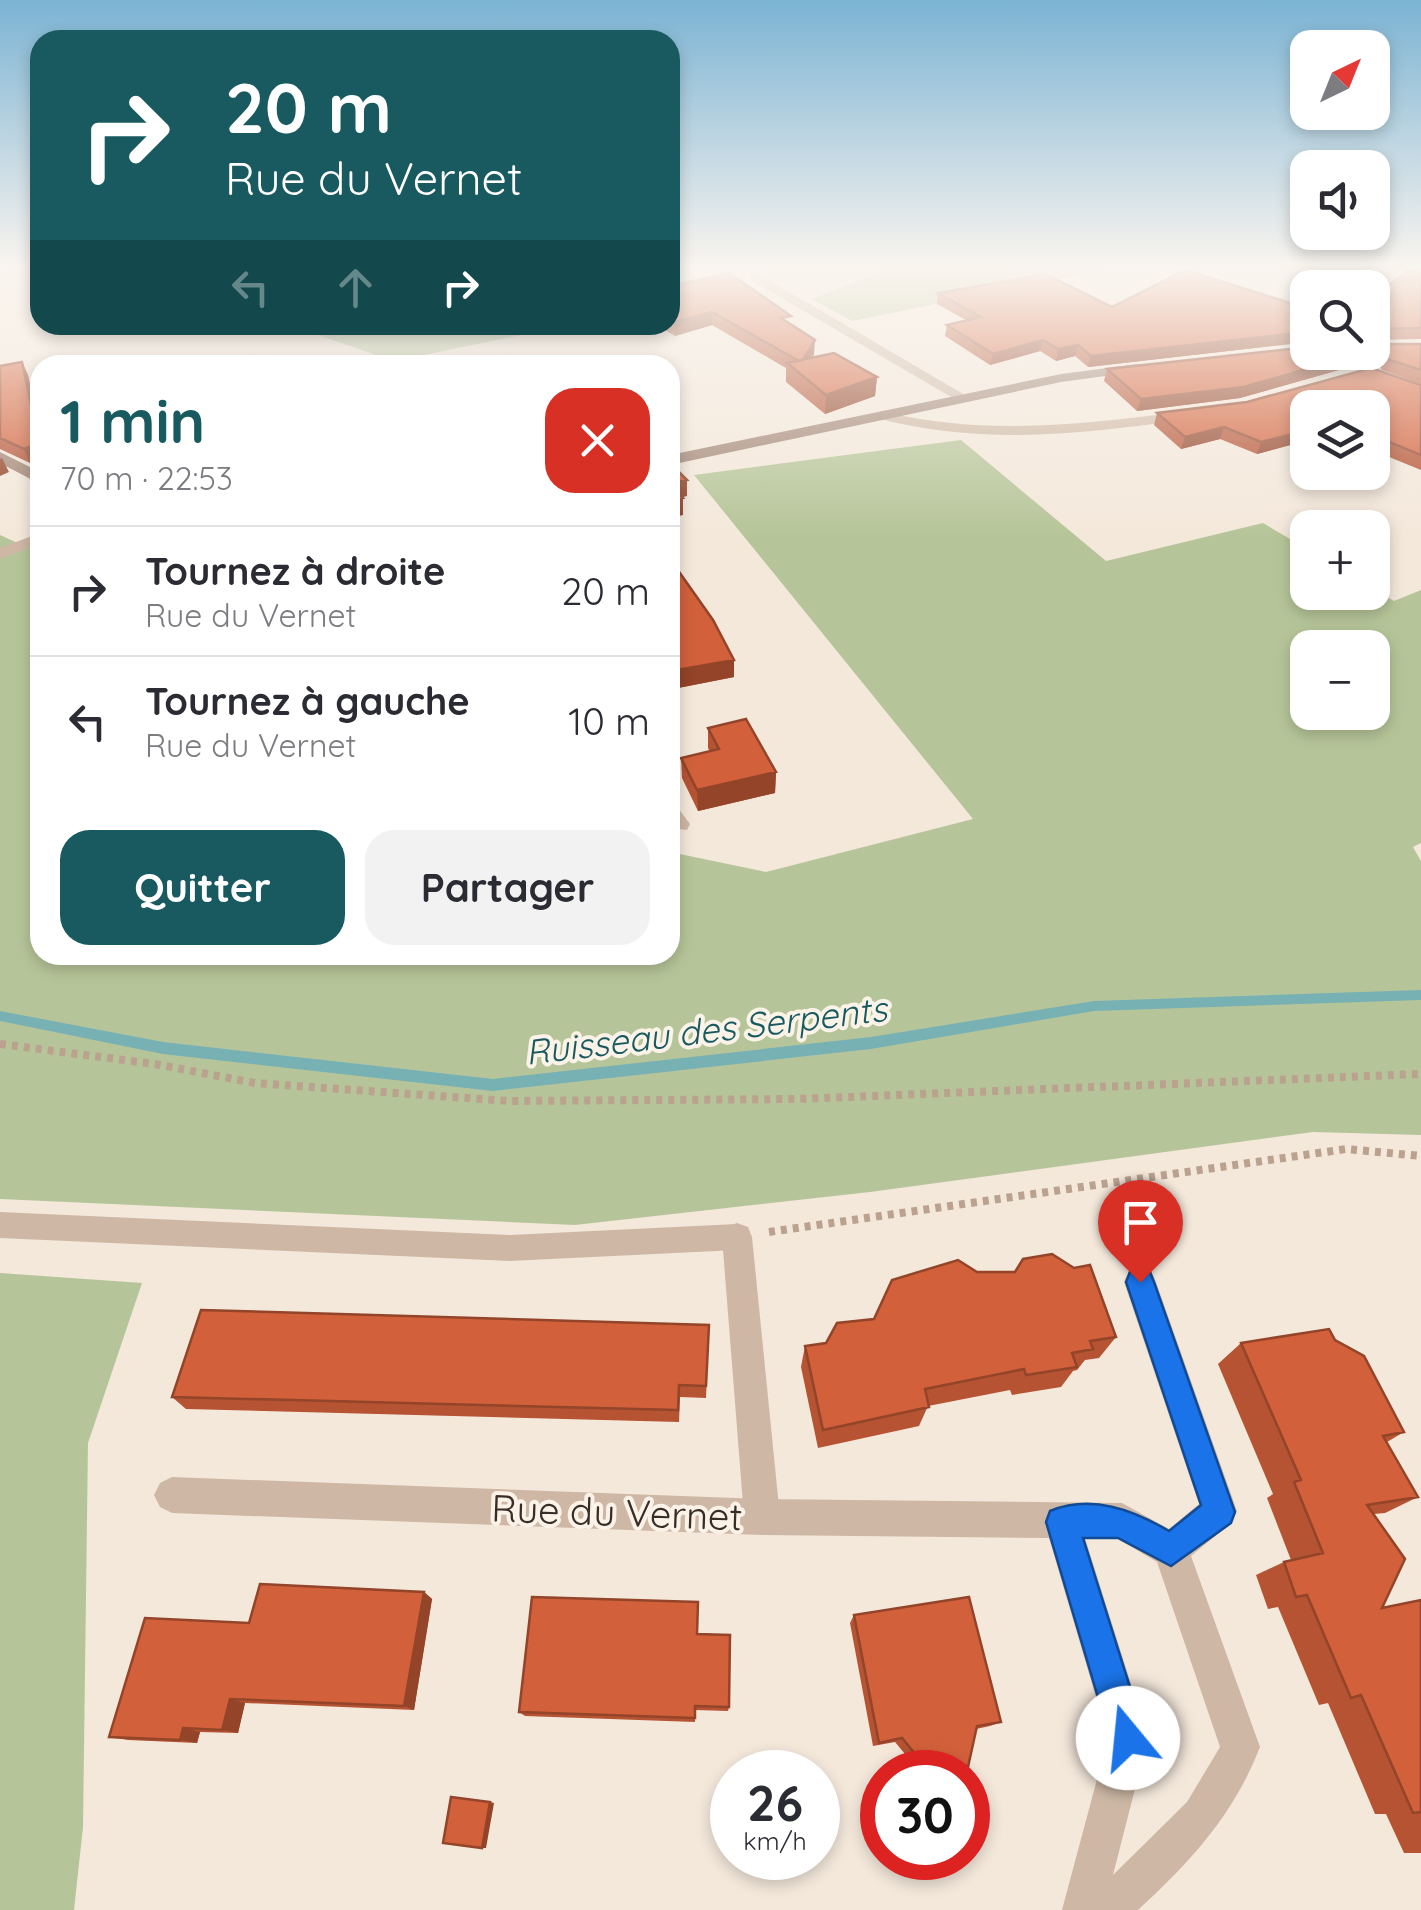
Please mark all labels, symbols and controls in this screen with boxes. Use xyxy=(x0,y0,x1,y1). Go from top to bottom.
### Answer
north arrow xyxy=(1290,30,1390,130)
map controls xyxy=(1290,30,1390,730)
text: 20 m xyxy=(225,63,392,151)
icon: right xyxy=(60,70,190,200)
text: Rue du Vernet xyxy=(225,150,522,206)
button: sound xyxy=(1290,150,1390,250)
icon: left xyxy=(223,260,278,315)
icon: ahead xyxy=(328,260,383,315)
icon: right xyxy=(433,260,488,315)
button: search xyxy=(1290,270,1390,370)
text: 1 min xyxy=(60,383,205,458)
button: close xyxy=(545,388,650,493)
button: layers xyxy=(1290,390,1390,490)
text: 70 m · 22:53 xyxy=(60,458,233,498)
button: + xyxy=(1290,510,1390,610)
text: Tournez à droite xyxy=(145,547,445,595)
icon: right xyxy=(60,564,115,619)
text: 20 m xyxy=(561,567,650,615)
text: Rue du Vernet xyxy=(145,595,356,635)
button: − xyxy=(1290,630,1390,730)
text: Tournez à gauche xyxy=(145,677,470,725)
icon: left xyxy=(60,694,115,749)
text: 10 m xyxy=(568,697,650,745)
text: Rue du Vernet xyxy=(145,725,356,765)
button: Quitter xyxy=(60,830,345,945)
button: Partager xyxy=(365,830,650,945)
water label: Ruisseau des Serpents xyxy=(523,986,892,1074)
pin xyxy=(1098,1180,1183,1283)
icon: arrive xyxy=(1113,1195,1168,1250)
street label: Rue du Vernet xyxy=(491,1484,743,1540)
position arrow xyxy=(1076,1686,1180,1790)
speed limit sign: 30 xyxy=(860,1750,990,1880)
text: 26 xyxy=(747,1771,803,1834)
text: km/h xyxy=(743,1825,807,1856)

